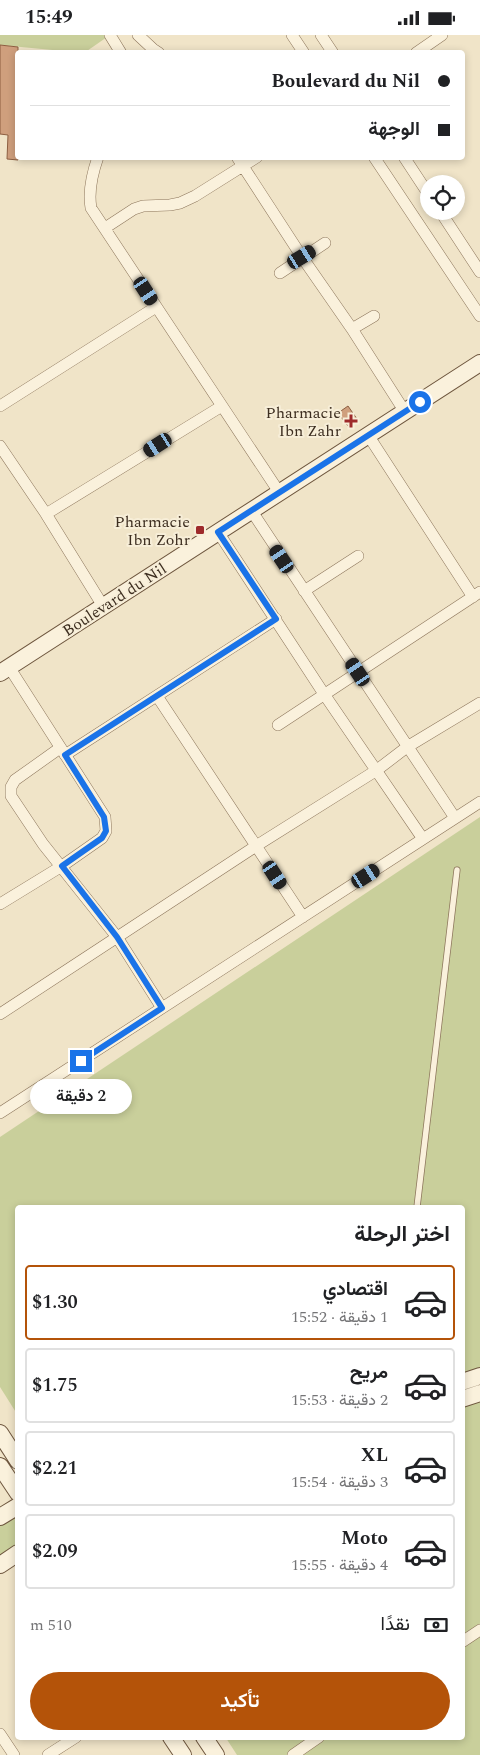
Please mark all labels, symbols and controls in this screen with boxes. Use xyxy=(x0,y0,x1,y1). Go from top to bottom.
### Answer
text: 15:49 xyxy=(25,3,73,32)
text: Boulevard du Nil xyxy=(271,67,420,96)
text: الوجهة xyxy=(368,115,420,144)
map controls xyxy=(420,175,465,220)
button: locate xyxy=(420,175,465,220)
car xyxy=(285,243,318,271)
car xyxy=(131,274,160,308)
route start xyxy=(409,391,431,413)
place label: Pharmacie Ibn Zahr xyxy=(265,401,341,443)
marker: Pharmacie Ibn Zahr xyxy=(345,415,357,427)
car xyxy=(141,431,174,459)
place label: Pharmacie Ibn Zohr xyxy=(114,510,190,552)
marker: Pharmacie Ibn Zohr xyxy=(194,524,206,536)
car xyxy=(267,542,296,576)
street label: Boulevard du Nil xyxy=(58,557,171,643)
car xyxy=(343,655,372,689)
car xyxy=(260,858,289,892)
car xyxy=(349,862,382,890)
route end xyxy=(70,1050,92,1072)
callout: 2 دقيقة xyxy=(30,1079,132,1113)
text: 2 دقيقة xyxy=(56,1084,106,1108)
text: اختر الرحلة xyxy=(354,1218,450,1251)
text: اقتصادي xyxy=(323,1275,388,1304)
icon: car xyxy=(403,1280,448,1325)
text: $1.30 xyxy=(32,1288,78,1317)
text: 1 دقيقة · 15:52 xyxy=(291,1305,388,1329)
text: مريح xyxy=(350,1358,388,1387)
icon: car xyxy=(403,1363,448,1408)
text: $1.75 xyxy=(32,1371,78,1400)
text: 2 دقيقة · 15:53 xyxy=(291,1388,388,1412)
text: XL xyxy=(361,1441,388,1470)
icon: car xyxy=(403,1446,448,1491)
text: $2.21 xyxy=(32,1454,78,1483)
text: 3 دقيقة · 15:54 xyxy=(291,1470,388,1494)
text: Moto xyxy=(341,1524,388,1553)
icon: car xyxy=(403,1529,448,1574)
text: $2.09 xyxy=(32,1537,78,1566)
text: 4 دقيقة · 15:55 xyxy=(291,1553,388,1577)
text: نقدًا xyxy=(381,1610,410,1639)
icon: cash xyxy=(422,1611,450,1639)
text: 510 m xyxy=(30,1613,72,1637)
button: تأكيد xyxy=(30,1672,450,1730)

